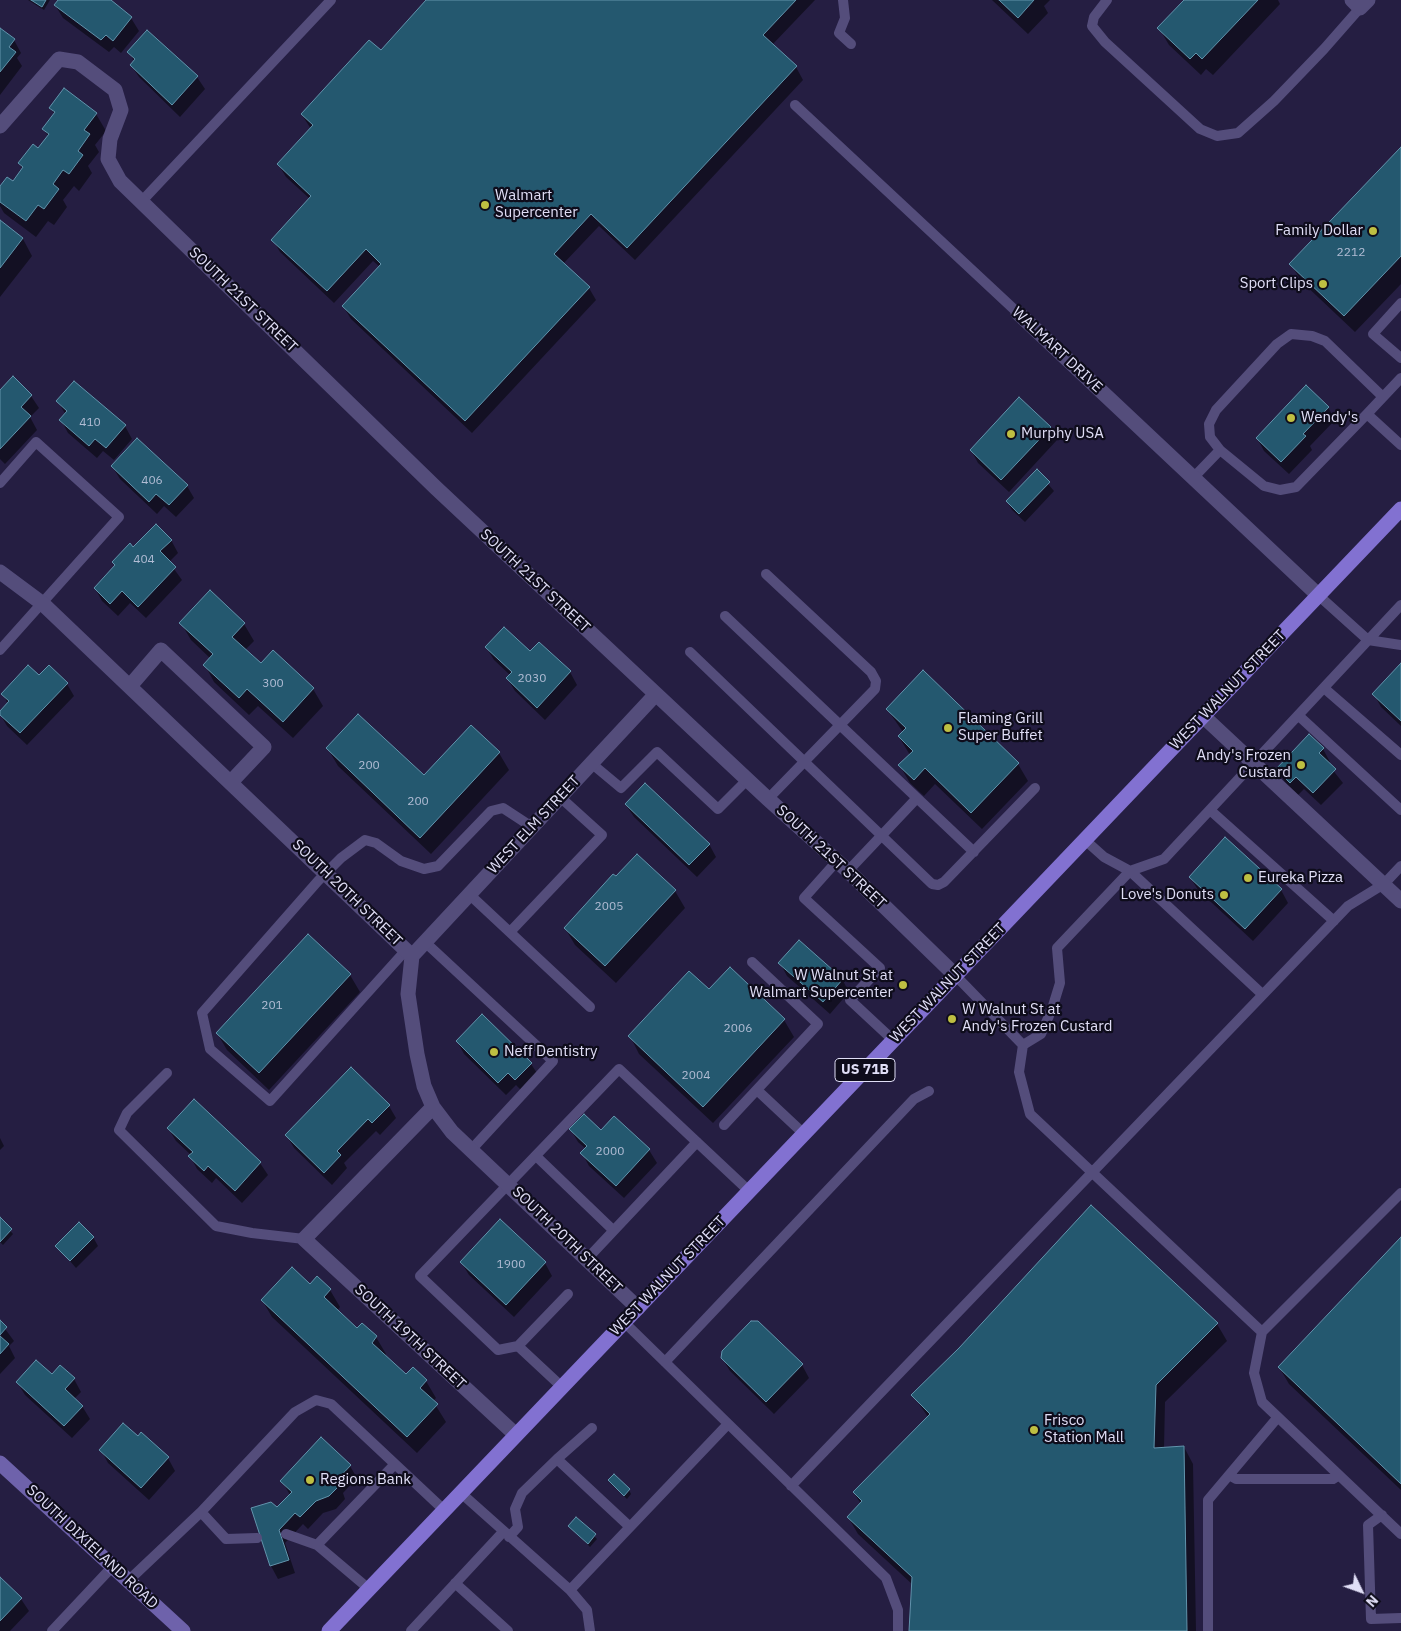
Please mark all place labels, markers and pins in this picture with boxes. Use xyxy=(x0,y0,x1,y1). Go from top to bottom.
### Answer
place label: Walmart Supercenter xyxy=(495,187,578,222)
marker: Walmart Supercenter xyxy=(479,199,491,211)
place label: Family Dollar xyxy=(1275,222,1363,240)
marker: Family Dollar xyxy=(1367,225,1379,237)
place label: Sport Clips xyxy=(1240,275,1313,293)
marker: Sport Clips xyxy=(1317,278,1329,290)
place label: Wendy's xyxy=(1301,409,1358,427)
marker: Wendy's xyxy=(1285,412,1297,424)
place label: Murphy USA xyxy=(1021,425,1104,443)
marker: Murphy USA xyxy=(1005,428,1017,440)
place label: Flaming Grill Super Buffet xyxy=(958,710,1043,745)
marker: Flaming Grill Super Buffet xyxy=(942,722,954,734)
place label: Andy's Frozen Custard xyxy=(1197,747,1291,782)
marker: Andy's Frozen Custard xyxy=(1295,759,1307,771)
place label: Eureka Pizza xyxy=(1258,869,1343,887)
marker: Eureka Pizza xyxy=(1242,872,1254,884)
place label: Love's Donuts xyxy=(1121,886,1214,904)
marker: Love's Donuts xyxy=(1218,889,1230,901)
place label: W Walnut St at Walmart Supercenter xyxy=(749,967,893,1002)
marker: W Walnut St at Walmart Supercenter xyxy=(897,979,909,991)
place label: W Walnut St at Andy's Frozen Custard xyxy=(962,1001,1112,1036)
marker: W Walnut St at Andy's Frozen Custard xyxy=(946,1013,958,1025)
place label: Neff Dentistry xyxy=(504,1043,598,1061)
marker: Neff Dentistry xyxy=(488,1046,500,1058)
place label: Frisco Station Mall xyxy=(1044,1412,1124,1447)
marker: Frisco Station Mall xyxy=(1028,1424,1040,1436)
place label: Regions Bank xyxy=(320,1471,411,1489)
marker: Regions Bank xyxy=(304,1474,316,1486)

